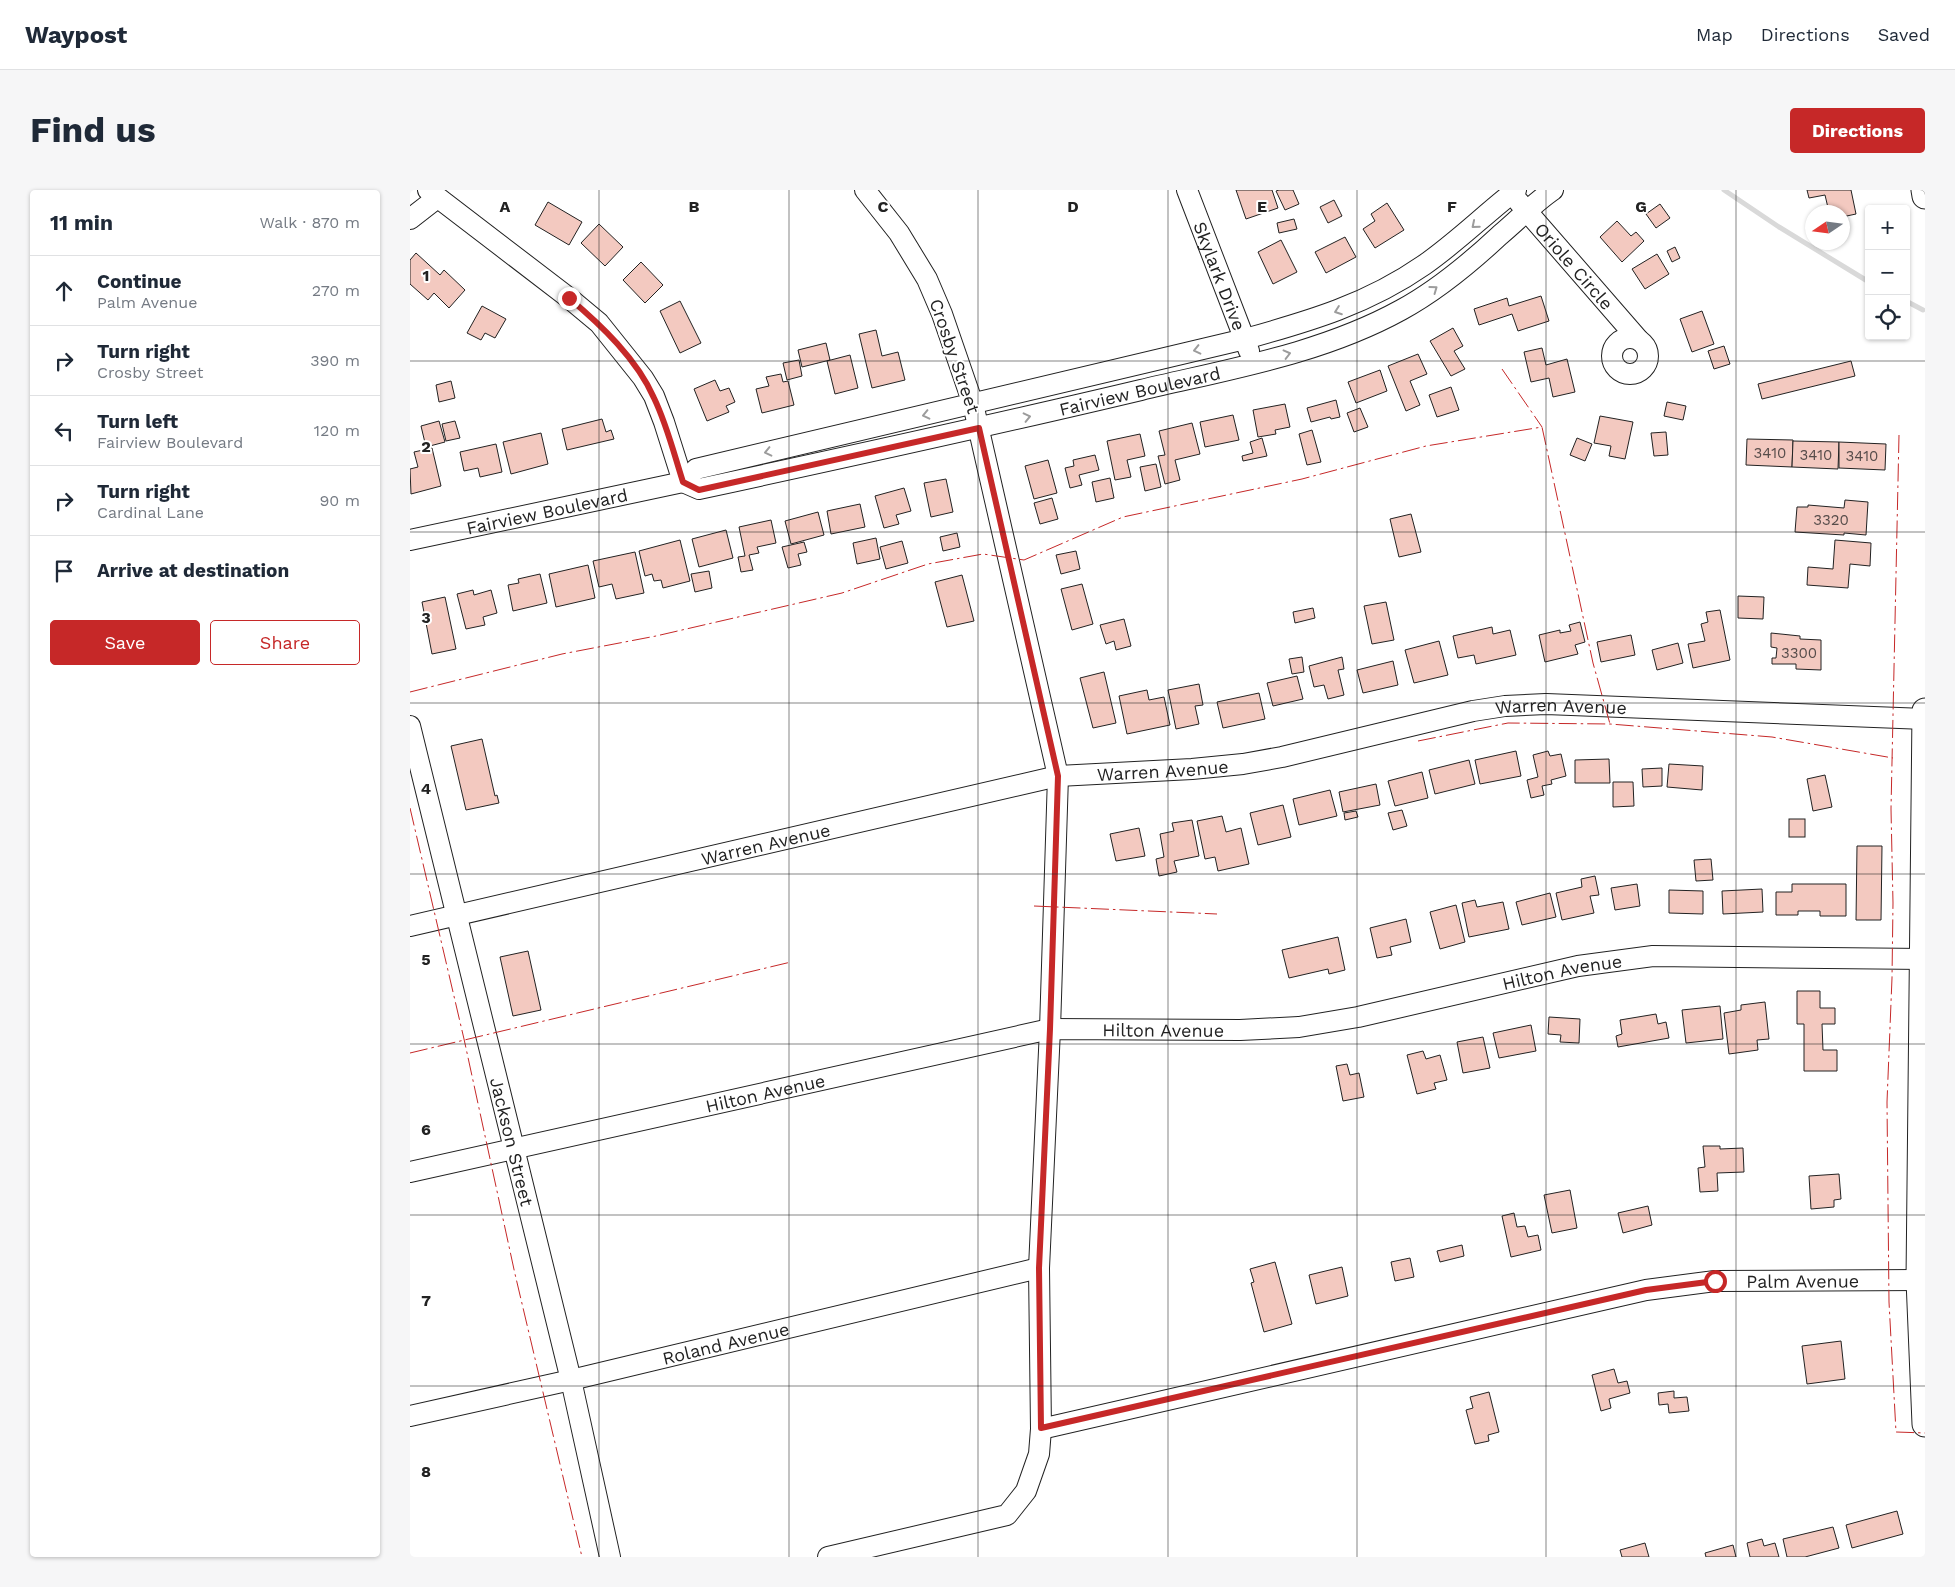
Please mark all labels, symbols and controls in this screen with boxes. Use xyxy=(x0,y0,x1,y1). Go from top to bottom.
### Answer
text: Waypost xyxy=(25,21,127,49)
text: Map xyxy=(1696,24,1733,45)
text: Directions xyxy=(1761,24,1850,45)
text: Saved xyxy=(1878,24,1930,45)
button: Directions xyxy=(1790,108,1925,153)
text: Find us xyxy=(30,109,156,151)
text: A xyxy=(500,197,511,216)
text: B xyxy=(689,197,700,216)
text: C xyxy=(878,197,889,216)
text: D xyxy=(1067,197,1079,216)
text: E xyxy=(1257,197,1267,216)
text: F xyxy=(1447,197,1457,216)
text: G xyxy=(1635,197,1647,216)
north arrow xyxy=(1805,205,1850,250)
map controls xyxy=(1865,205,1910,340)
button: + xyxy=(1865,205,1910,250)
text: 11 min xyxy=(50,210,113,235)
text: Walk · 870 m xyxy=(260,213,360,232)
street label: Skylark Drive xyxy=(1190,218,1251,333)
street label: Oriole Circle xyxy=(1531,218,1618,314)
one-way arrow xyxy=(1471,220,1480,229)
button: − xyxy=(1865,250,1910,295)
text: 1 xyxy=(423,266,429,285)
text: Continue xyxy=(97,270,181,293)
icon: ahead xyxy=(50,277,78,305)
text: 270 m xyxy=(312,281,360,300)
one-way arrow xyxy=(1428,286,1438,295)
route end xyxy=(558,287,581,310)
text: Palm Avenue xyxy=(97,293,197,312)
button: locate xyxy=(1865,295,1910,340)
street label: Crosby Street xyxy=(926,296,985,417)
one-way arrow xyxy=(1334,305,1343,315)
text: Turn right xyxy=(97,340,190,363)
one-way arrow xyxy=(1193,344,1202,355)
icon: right xyxy=(50,347,78,375)
one-way arrow xyxy=(1282,350,1290,360)
text: 390 m xyxy=(310,351,360,370)
street label: Fairview Boulevard xyxy=(1057,362,1222,419)
text: Crosby Street xyxy=(97,363,204,382)
one-way arrow xyxy=(921,409,930,420)
text: Turn left xyxy=(97,410,178,433)
one-way arrow xyxy=(1022,412,1031,423)
icon: left xyxy=(50,417,78,445)
text: 120 m xyxy=(314,421,360,440)
text: Fairview Boulevard xyxy=(97,433,243,452)
text: 2 xyxy=(421,437,431,456)
house number: 3410 xyxy=(1754,444,1786,462)
one-way arrow xyxy=(763,446,772,457)
house number: 3410 xyxy=(1800,446,1832,464)
house number: 3410 xyxy=(1846,447,1878,465)
text: Turn right xyxy=(97,480,190,503)
street label: Fairview Boulevard xyxy=(464,484,630,538)
icon: right xyxy=(50,487,78,515)
text: 90 m xyxy=(319,491,360,510)
text: Cardinal Lane xyxy=(97,503,204,522)
house number: 3320 xyxy=(1813,511,1849,529)
icon: arrive xyxy=(50,557,78,585)
text: Arrive at destination xyxy=(97,559,289,582)
text: 3 xyxy=(421,608,431,627)
button: Save xyxy=(50,620,200,665)
button: Share xyxy=(210,620,360,665)
house number: 3300 xyxy=(1781,644,1817,662)
street label: Warren Avenue xyxy=(1494,693,1627,718)
street label: Warren Avenue xyxy=(1096,755,1229,784)
text: 4 xyxy=(421,779,431,798)
street label: Warren Avenue xyxy=(699,819,832,869)
text: 5 xyxy=(421,950,431,969)
street label: Hilton Avenue xyxy=(1500,950,1623,994)
street label: Hilton Avenue xyxy=(1102,1019,1224,1040)
street label: Hilton Avenue xyxy=(704,1069,827,1116)
street label: Jackson Street xyxy=(486,1075,538,1209)
text: 6 xyxy=(421,1120,431,1139)
route start xyxy=(1704,1270,1727,1293)
street label: Palm Avenue xyxy=(1746,1270,1859,1291)
text: 7 xyxy=(421,1291,431,1310)
street label: Roland Avenue xyxy=(660,1318,791,1368)
text: 8 xyxy=(421,1462,431,1481)

